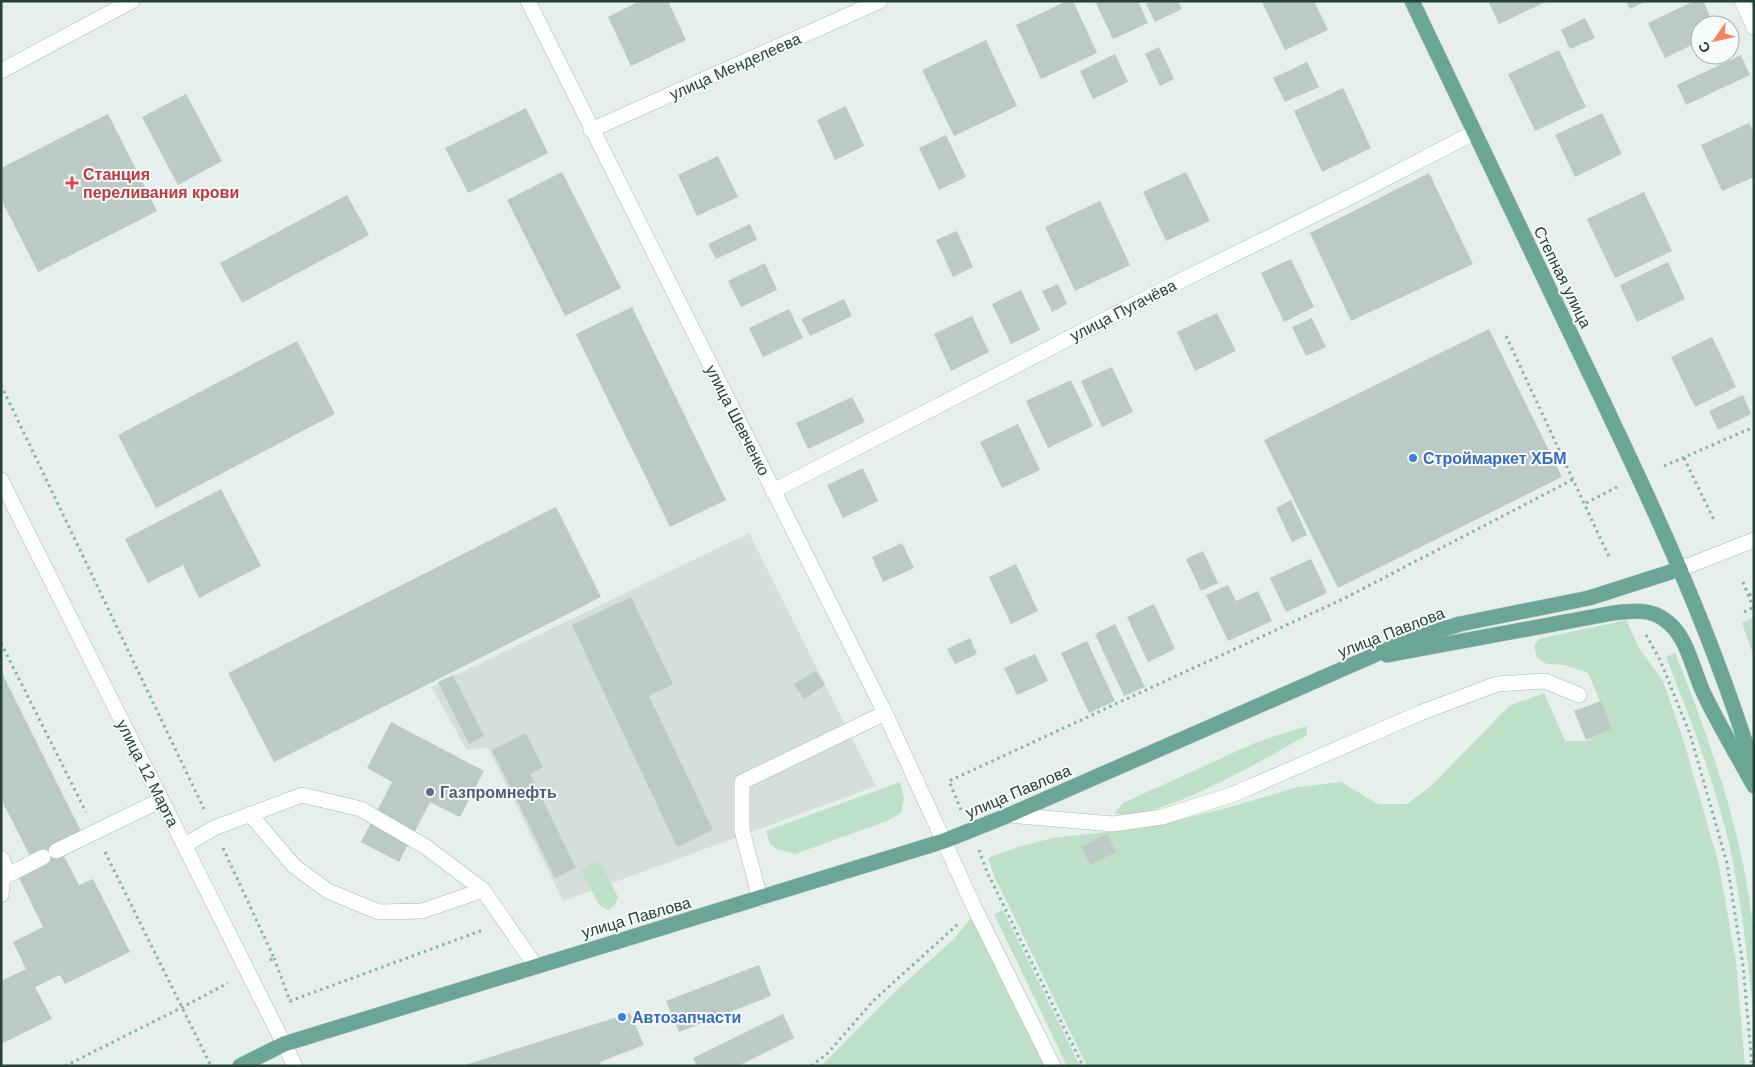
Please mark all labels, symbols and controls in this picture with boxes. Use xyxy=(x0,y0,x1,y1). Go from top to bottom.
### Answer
north arrow xyxy=(1690,15,1740,65)
street label: улица Менделеева xyxy=(667,30,803,103)
text: С xyxy=(1695,39,1714,56)
place label: Станция переливания крови xyxy=(83,166,239,201)
marker: Станция переливания крови xyxy=(65,176,79,190)
street label: Степная улица xyxy=(1531,224,1595,331)
street label: улица Пугачёва xyxy=(1068,276,1179,344)
street label: улица Шевченко xyxy=(702,362,773,478)
place label: Строймаркет ХБМ xyxy=(1423,450,1567,467)
marker: Строймаркет ХБМ xyxy=(1407,452,1419,464)
street label: улица Павлова xyxy=(1336,604,1447,661)
street label: улица 12 Марта xyxy=(113,717,182,830)
street label: улица Павлова xyxy=(963,762,1073,821)
place label: Газпромнефть xyxy=(440,784,557,801)
marker: Газпромнефть xyxy=(424,786,436,798)
street label: улица Павлова xyxy=(580,894,693,941)
place label: Автозапчасти xyxy=(632,1009,741,1026)
marker: Автозапчасти xyxy=(616,1011,628,1023)

